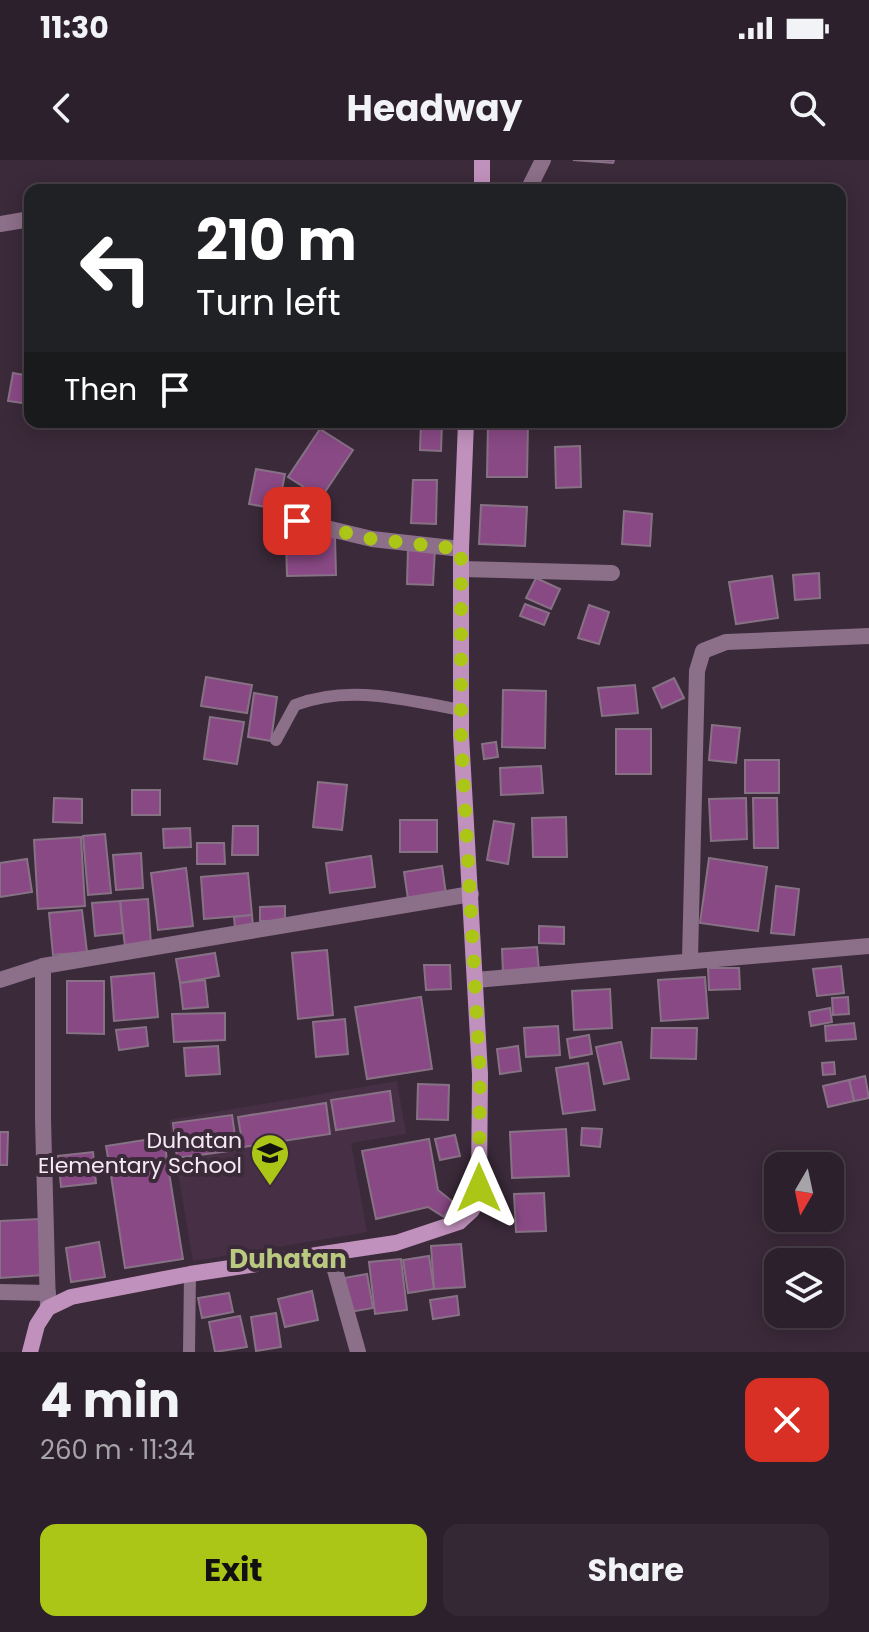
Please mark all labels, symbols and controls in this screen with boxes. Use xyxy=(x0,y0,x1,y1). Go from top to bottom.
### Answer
text: 11:30 xyxy=(40,6,109,49)
text: Headway xyxy=(347,83,522,134)
icon: back xyxy=(40,86,84,130)
icon: search xyxy=(785,86,829,130)
text: 210 m xyxy=(196,201,357,280)
icon: left xyxy=(64,216,168,320)
text: Turn left xyxy=(196,277,341,328)
text: Then xyxy=(64,368,137,411)
icon: arrive xyxy=(153,368,197,412)
pin xyxy=(263,487,331,555)
icon: arrive xyxy=(275,499,319,543)
place label: Duhatan Elementary School xyxy=(38,1125,242,1181)
school or university icon: Duhatan Elementary School xyxy=(249,1132,291,1187)
position arrow xyxy=(437,1146,521,1230)
north arrow xyxy=(764,1152,844,1232)
map controls xyxy=(764,1152,844,1328)
district label: Duhatan xyxy=(229,1241,347,1277)
button: layers xyxy=(764,1248,844,1328)
text: 4 min xyxy=(40,1367,180,1434)
button: close xyxy=(745,1378,829,1462)
text: 260 m · 11:34 xyxy=(40,1432,195,1468)
button: Exit xyxy=(40,1524,427,1616)
button: Share xyxy=(443,1524,829,1616)

